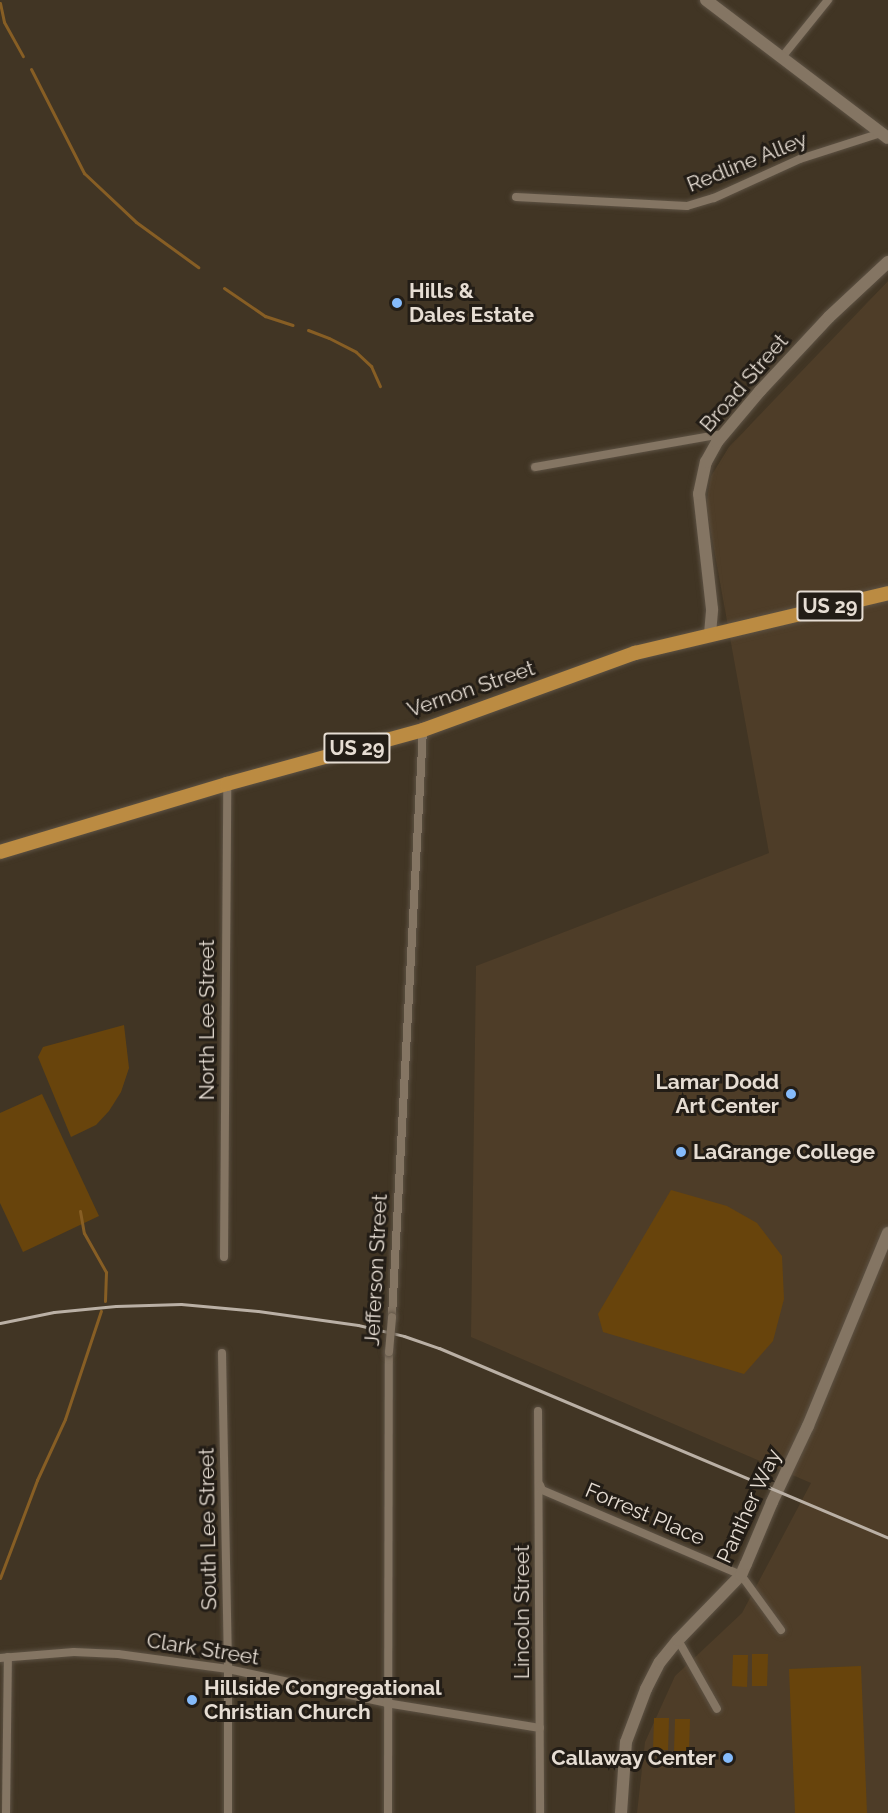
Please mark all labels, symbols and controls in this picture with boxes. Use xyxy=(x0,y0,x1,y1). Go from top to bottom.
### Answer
street label: Redline Alley xyxy=(683,126,811,198)
place label: Hills & Dales Estate xyxy=(409,278,534,328)
marker: Hills & Dales Estate xyxy=(390,296,404,310)
street label: Broad Street xyxy=(695,329,793,437)
road number: US 29 xyxy=(796,589,864,623)
street label: Vernon Street xyxy=(404,655,538,723)
road number: US 29 xyxy=(322,731,392,765)
street label: North Lee Street xyxy=(194,940,220,1100)
place label: Lamar Dodd Art Center xyxy=(655,1069,779,1119)
marker: Lamar Dodd Art Center xyxy=(784,1087,798,1101)
place label: LaGrange College xyxy=(693,1139,875,1165)
marker: LaGrange College xyxy=(674,1145,688,1159)
street label: Jefferson Street xyxy=(359,1193,393,1347)
street label: Panther Way xyxy=(711,1444,787,1568)
street label: South Lee Street xyxy=(194,1447,222,1611)
street label: Forrest Place xyxy=(581,1478,709,1550)
street label: Lincoln Street xyxy=(509,1545,535,1679)
street label: Clark Street xyxy=(145,1628,261,1670)
place label: Hillside Congregational Christian Church xyxy=(204,1675,442,1725)
marker: Hillside Congregational Christian Church xyxy=(185,1693,199,1707)
place label: Callaway Center xyxy=(551,1745,716,1771)
marker: Callaway Center xyxy=(721,1751,735,1765)

